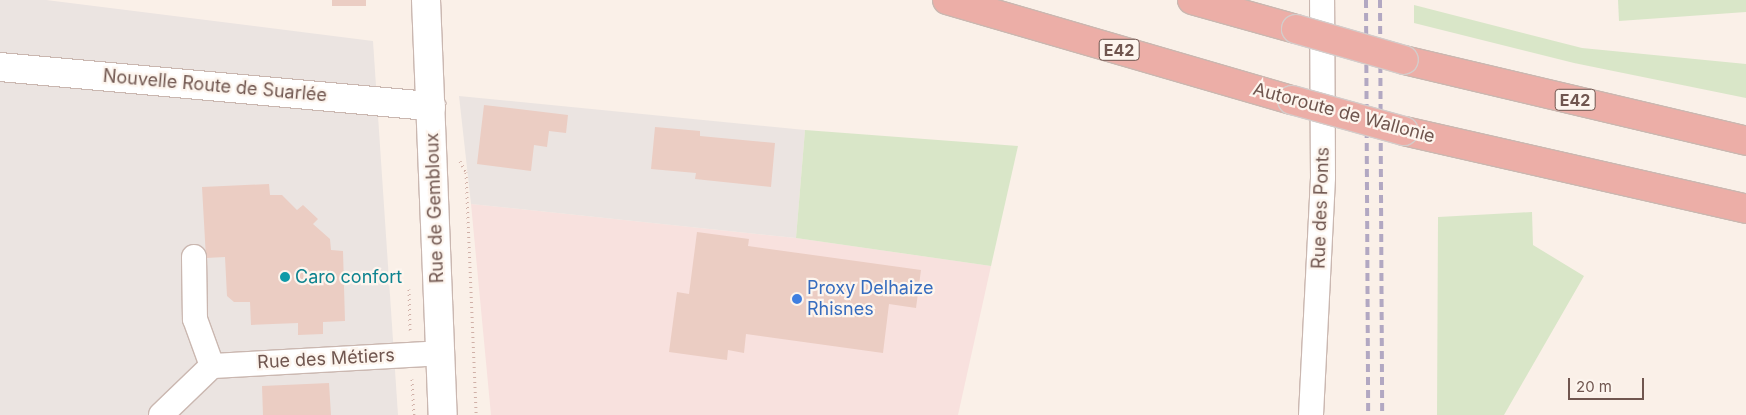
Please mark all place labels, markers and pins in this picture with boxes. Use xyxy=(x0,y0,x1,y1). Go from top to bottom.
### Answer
place label: Caro confort xyxy=(295,266,402,288)
marker: Caro confort xyxy=(279,271,291,283)
place label: Proxy Delhaize Rhisnes xyxy=(807,278,933,320)
marker: Proxy Delhaize Rhisnes xyxy=(791,293,803,305)

